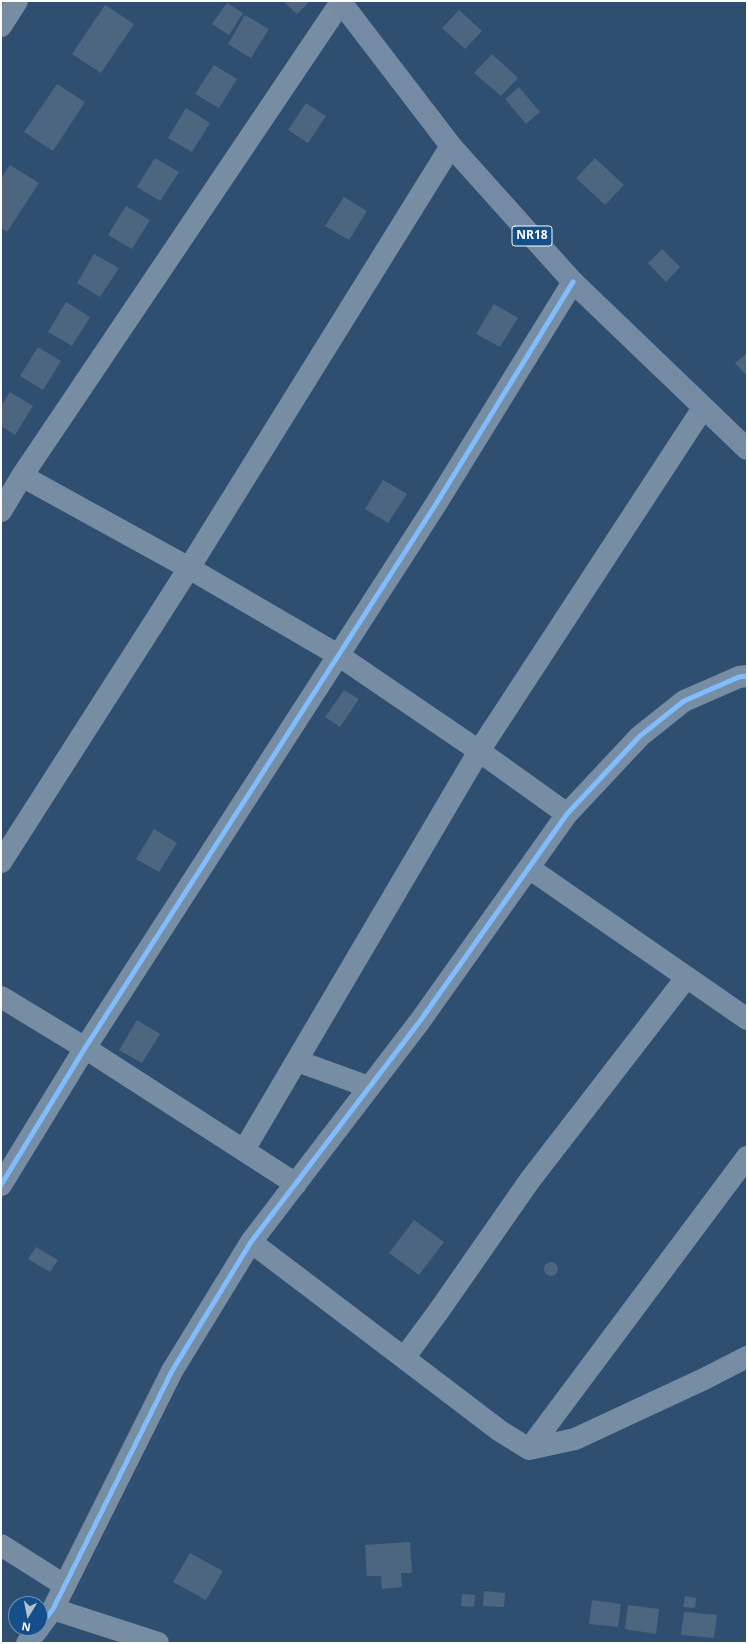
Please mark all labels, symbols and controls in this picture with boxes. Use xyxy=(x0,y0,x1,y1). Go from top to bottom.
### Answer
road number: NR18 xyxy=(512,226,552,246)
north arrow xyxy=(8,1596,48,1636)
text: N xyxy=(20,1619,32,1635)

